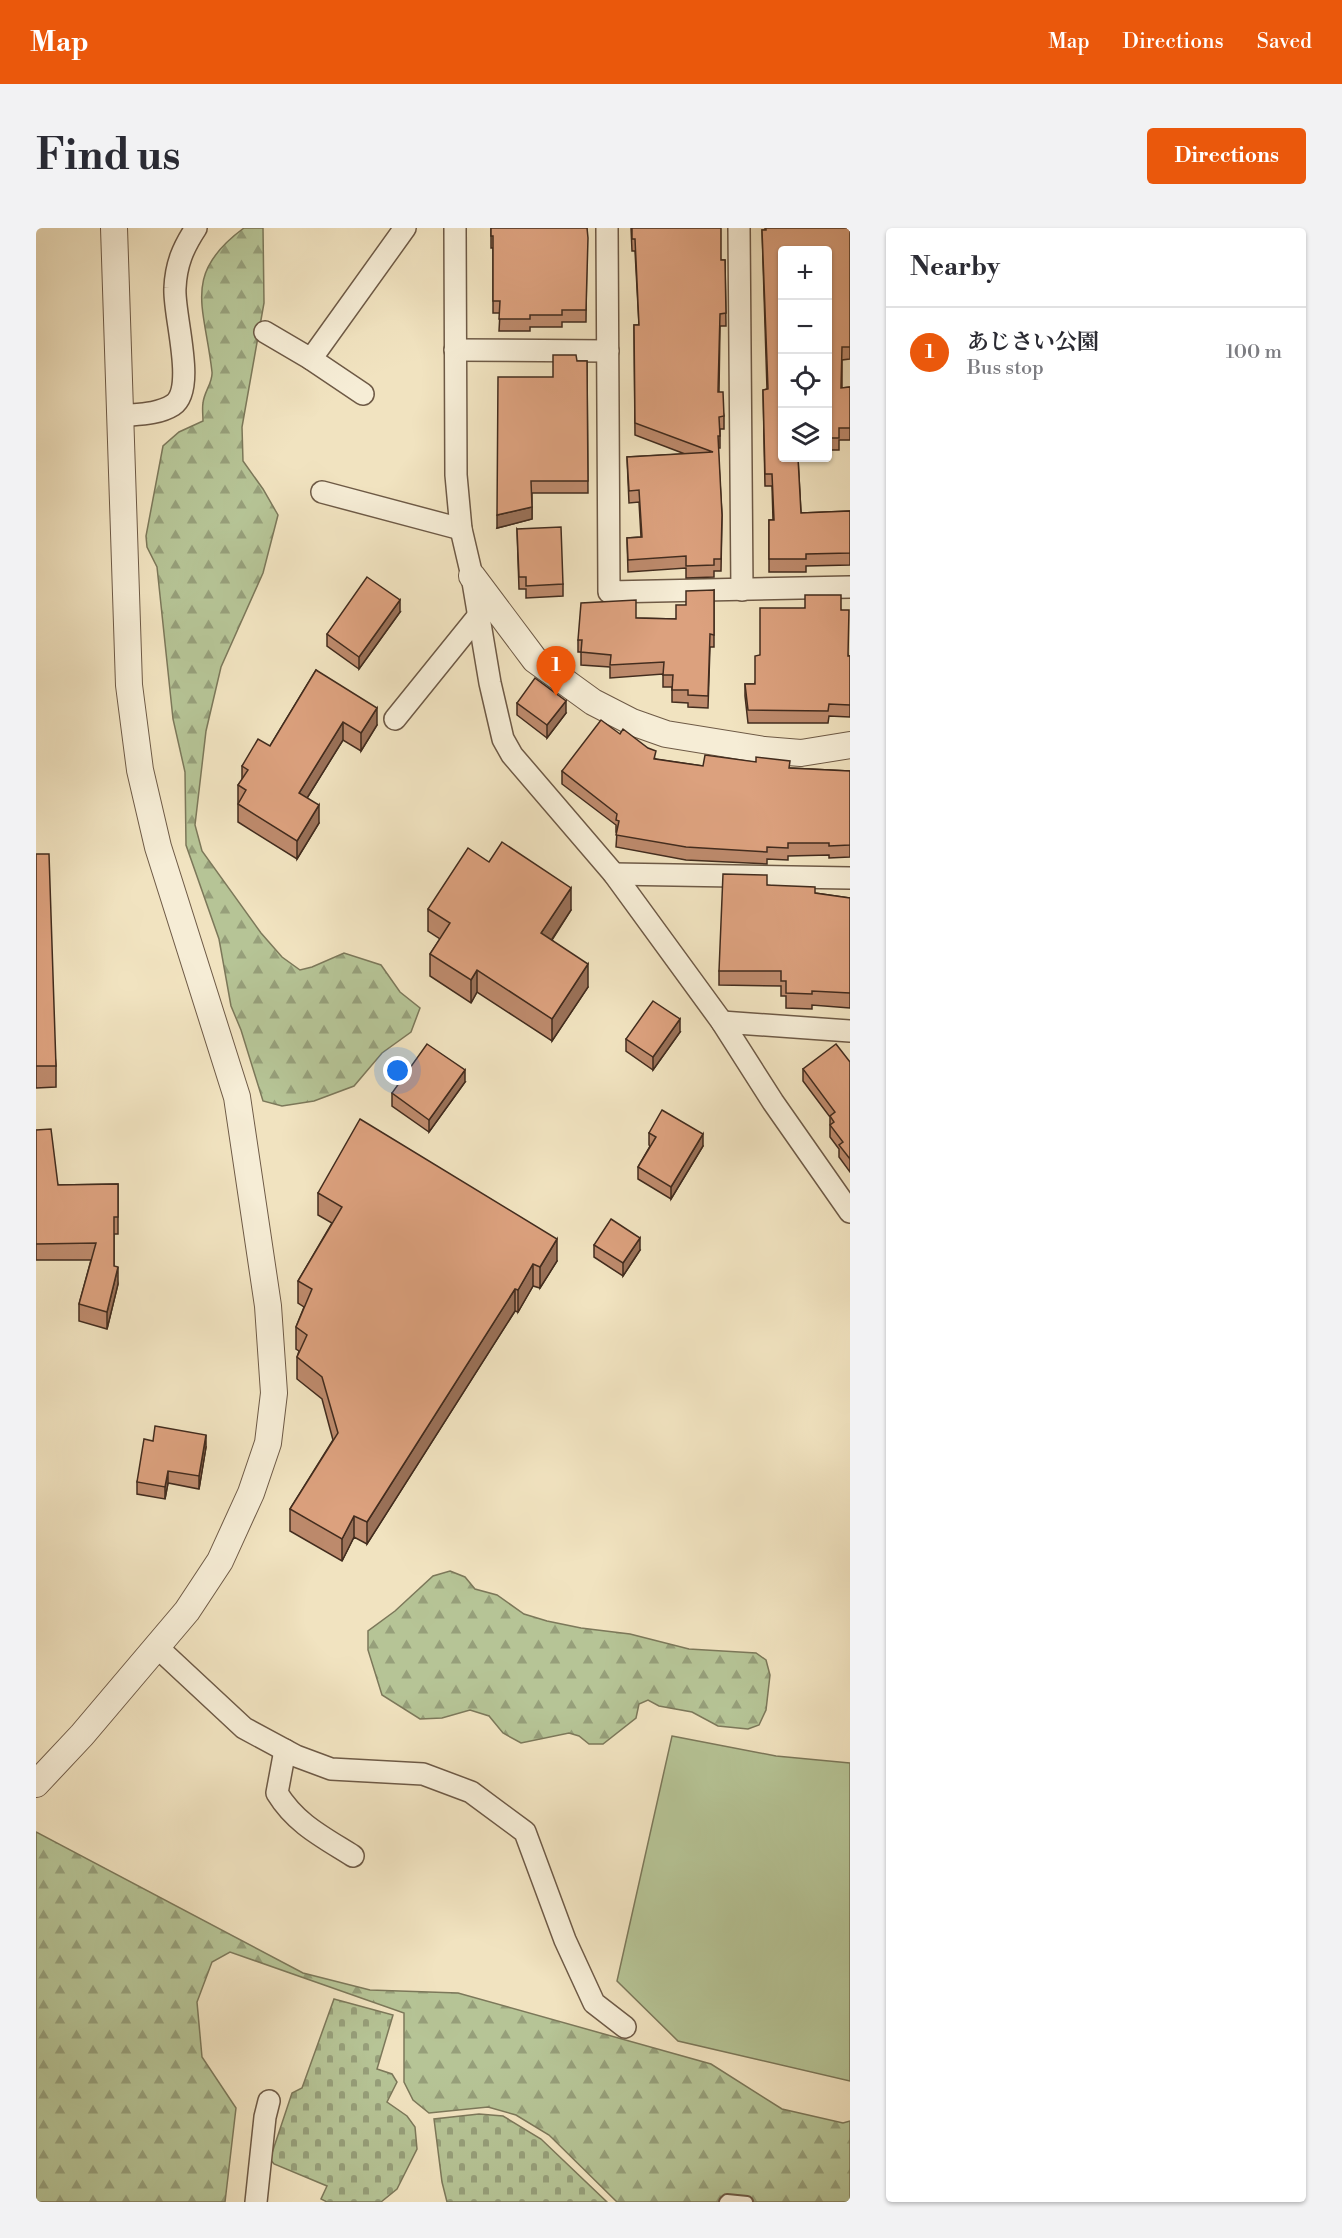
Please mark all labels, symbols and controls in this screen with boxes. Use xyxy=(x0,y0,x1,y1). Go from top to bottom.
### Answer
text: Map xyxy=(30,25,89,60)
text: Map xyxy=(1048,29,1090,55)
text: Directions xyxy=(1123,29,1224,55)
text: Saved xyxy=(1257,29,1312,55)
button: Directions xyxy=(1147,128,1306,184)
text: Find us xyxy=(36,130,180,183)
map controls xyxy=(778,246,832,462)
button: + xyxy=(778,246,832,300)
text: Nearby xyxy=(910,251,1000,283)
button: − xyxy=(778,300,832,354)
text: あじさい公園 xyxy=(967,329,1099,356)
text: 1 xyxy=(925,340,934,365)
text: 100 m xyxy=(1226,340,1282,365)
button: locate xyxy=(778,354,832,408)
text: Bus stop xyxy=(967,356,1044,381)
button: layers xyxy=(778,408,832,462)
pin: 1 xyxy=(536,646,576,696)
your location xyxy=(383,1056,412,1085)

